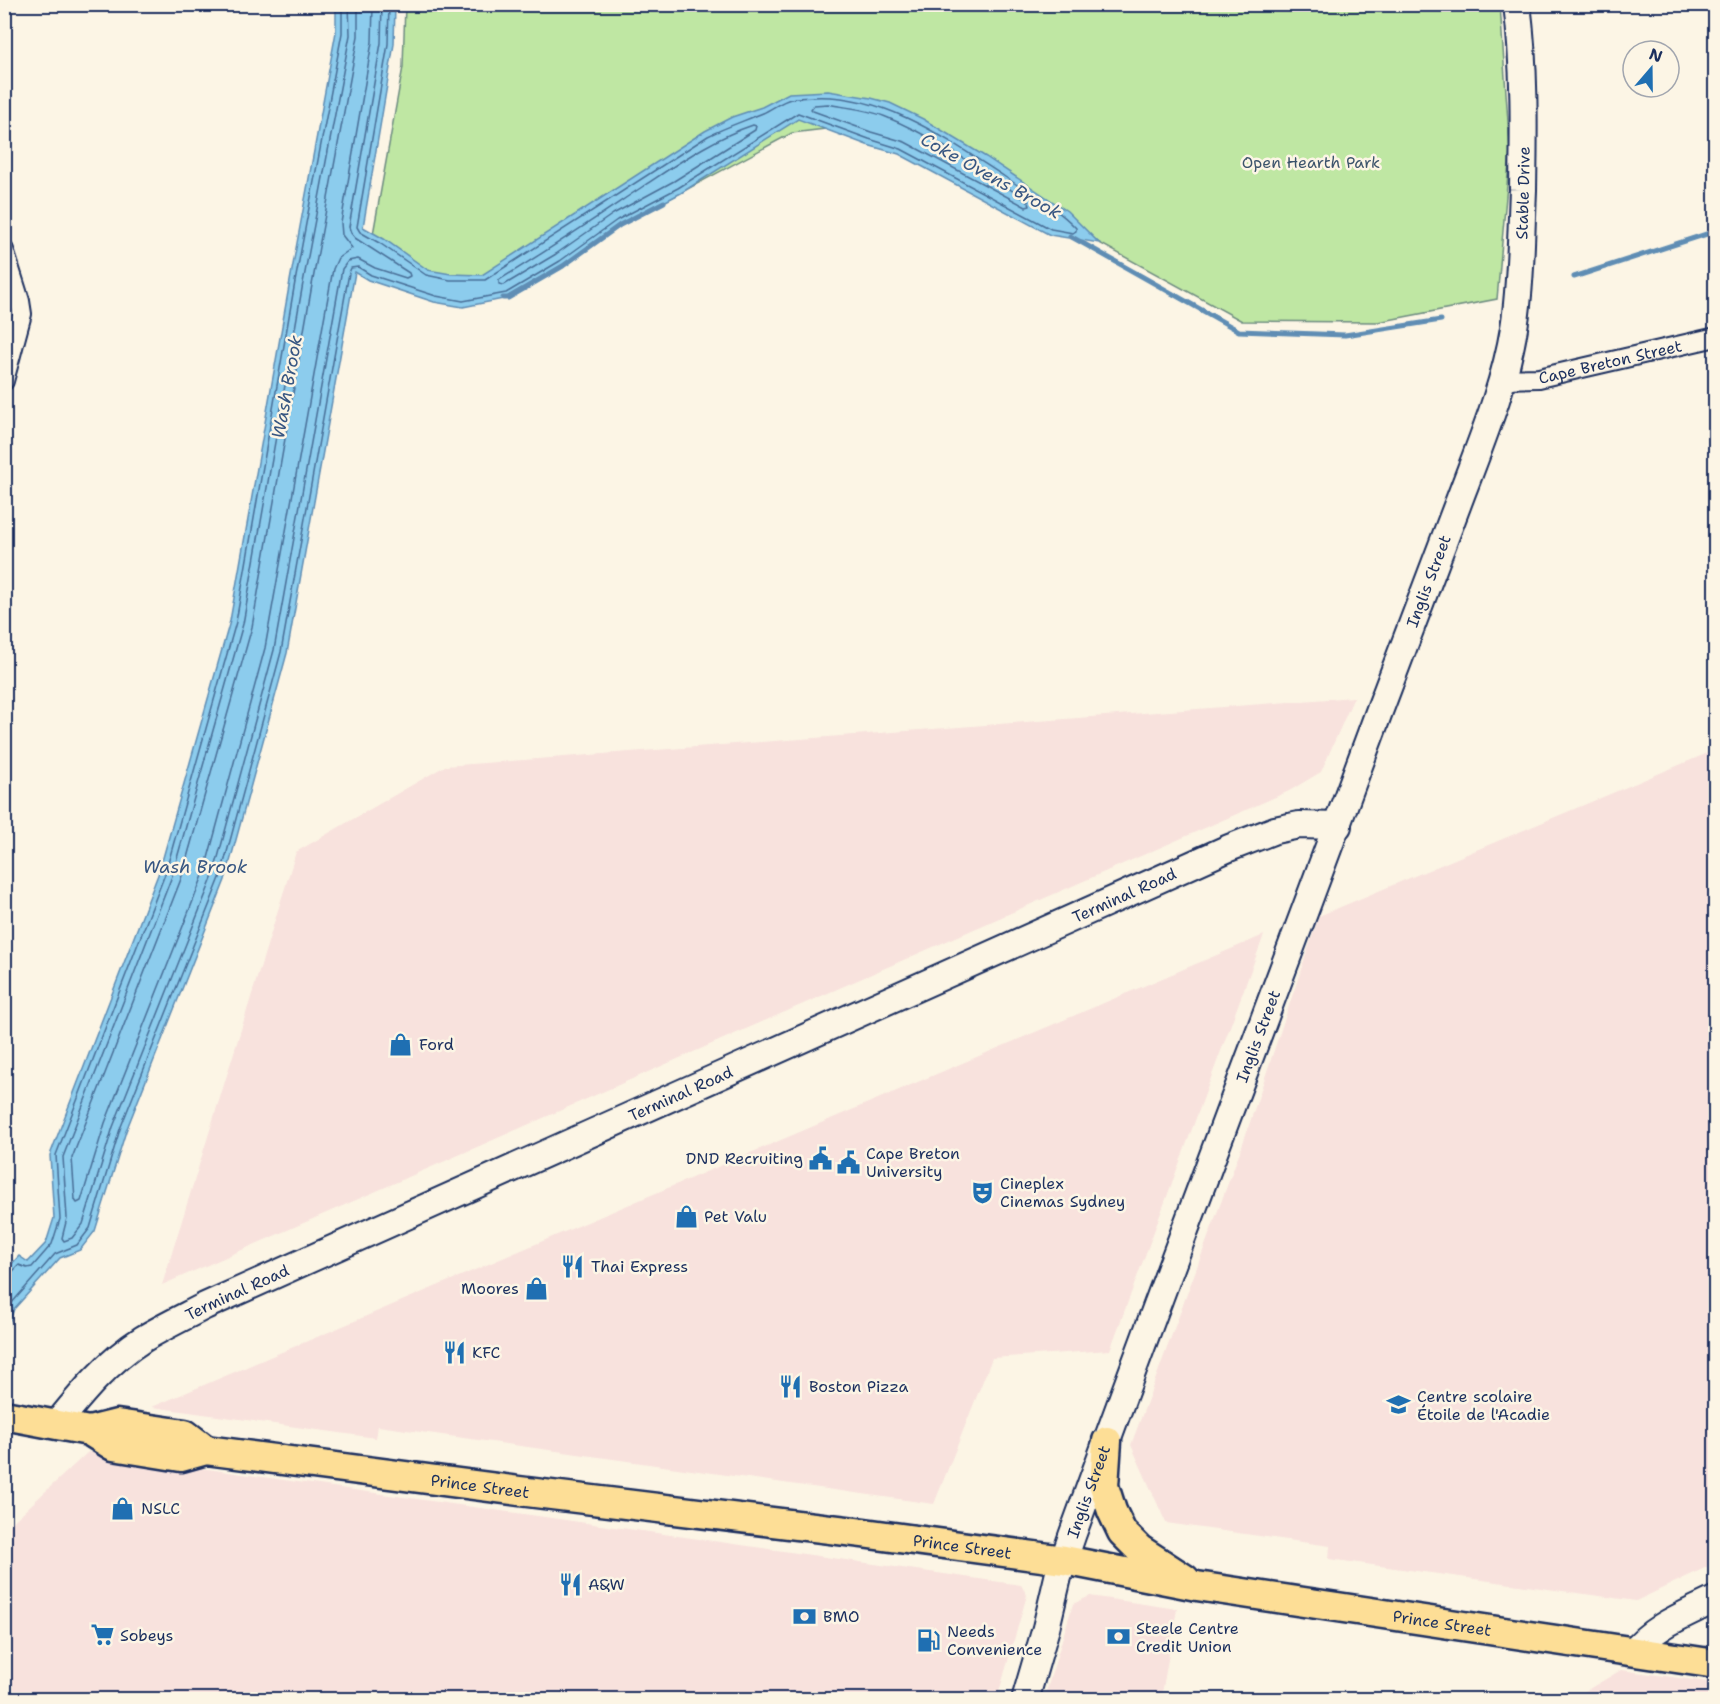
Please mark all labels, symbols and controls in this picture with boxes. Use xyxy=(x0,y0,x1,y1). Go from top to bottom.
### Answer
north arrow xyxy=(1621,39,1681,99)
text: N xyxy=(1646,43,1666,67)
water label: Coke Ovens Brook xyxy=(916,127,1066,225)
street label: Stable Drive xyxy=(1511,146,1534,240)
park label: Open Hearth Park xyxy=(1242,152,1380,173)
water label: Wash Brook xyxy=(266,333,308,441)
street label: Cape Breton Street xyxy=(1536,335,1684,388)
street label: Inglis Street xyxy=(1401,532,1455,630)
water label: Wash Brook xyxy=(143,855,248,879)
street label: Terminal Road xyxy=(1069,862,1179,927)
street label: Inglis Street xyxy=(1231,987,1285,1085)
shop icon: Ford xyxy=(388,1031,414,1057)
place label: Ford xyxy=(419,1034,454,1055)
street label: Terminal Road xyxy=(625,1061,736,1126)
place label: Cape Breton University xyxy=(866,1143,960,1182)
public building icon: DND Recruiting xyxy=(808,1145,834,1171)
place label: DND Recruiting xyxy=(686,1148,803,1169)
public building icon: Cape Breton University xyxy=(835,1149,861,1175)
place label: Cineplex Cinemas Sydney xyxy=(1000,1173,1125,1212)
theatre icon: Cineplex Cinemas Sydney xyxy=(969,1179,995,1205)
shop icon: Pet Valu xyxy=(673,1203,699,1229)
place label: Pet Valu xyxy=(704,1206,767,1227)
restaurant icon: Thai Express xyxy=(560,1253,586,1279)
place label: Thai Express xyxy=(591,1256,688,1277)
street label: Terminal Road xyxy=(181,1259,292,1325)
shop icon: Moores xyxy=(524,1275,550,1301)
place label: Moores xyxy=(461,1278,519,1299)
restaurant icon: KFC xyxy=(441,1339,467,1365)
place label: KFC xyxy=(472,1342,501,1363)
restaurant icon: Boston Pizza xyxy=(778,1373,804,1399)
place label: Boston Pizza xyxy=(809,1376,908,1397)
place label: Centre scolaire Étoile de l'Acadie xyxy=(1417,1386,1550,1425)
school or university icon: Centre scolaire Étoile de l'Acadie xyxy=(1386,1392,1412,1418)
street label: Inglis Street xyxy=(1062,1442,1115,1541)
street label: Prince Street xyxy=(429,1469,531,1503)
shop icon: NSLC xyxy=(110,1495,136,1521)
place label: NSLC xyxy=(141,1498,180,1519)
street label: Prince Street xyxy=(912,1529,1013,1563)
restaurant icon: A&W xyxy=(557,1571,583,1597)
place label: A&W xyxy=(588,1574,625,1595)
bank icon: BMO xyxy=(792,1603,818,1629)
street label: Prince Street xyxy=(1391,1605,1493,1641)
place label: BMO xyxy=(823,1606,860,1627)
place label: Steele Centre Credit Union xyxy=(1136,1618,1239,1657)
place label: Needs Convenience xyxy=(947,1621,1042,1660)
supermarket icon: Sobeys xyxy=(89,1622,115,1648)
bank icon: Steele Centre Credit Union xyxy=(1105,1624,1131,1650)
place label: Sobeys xyxy=(120,1625,174,1646)
fuel station icon: Needs Convenience xyxy=(916,1627,942,1653)

